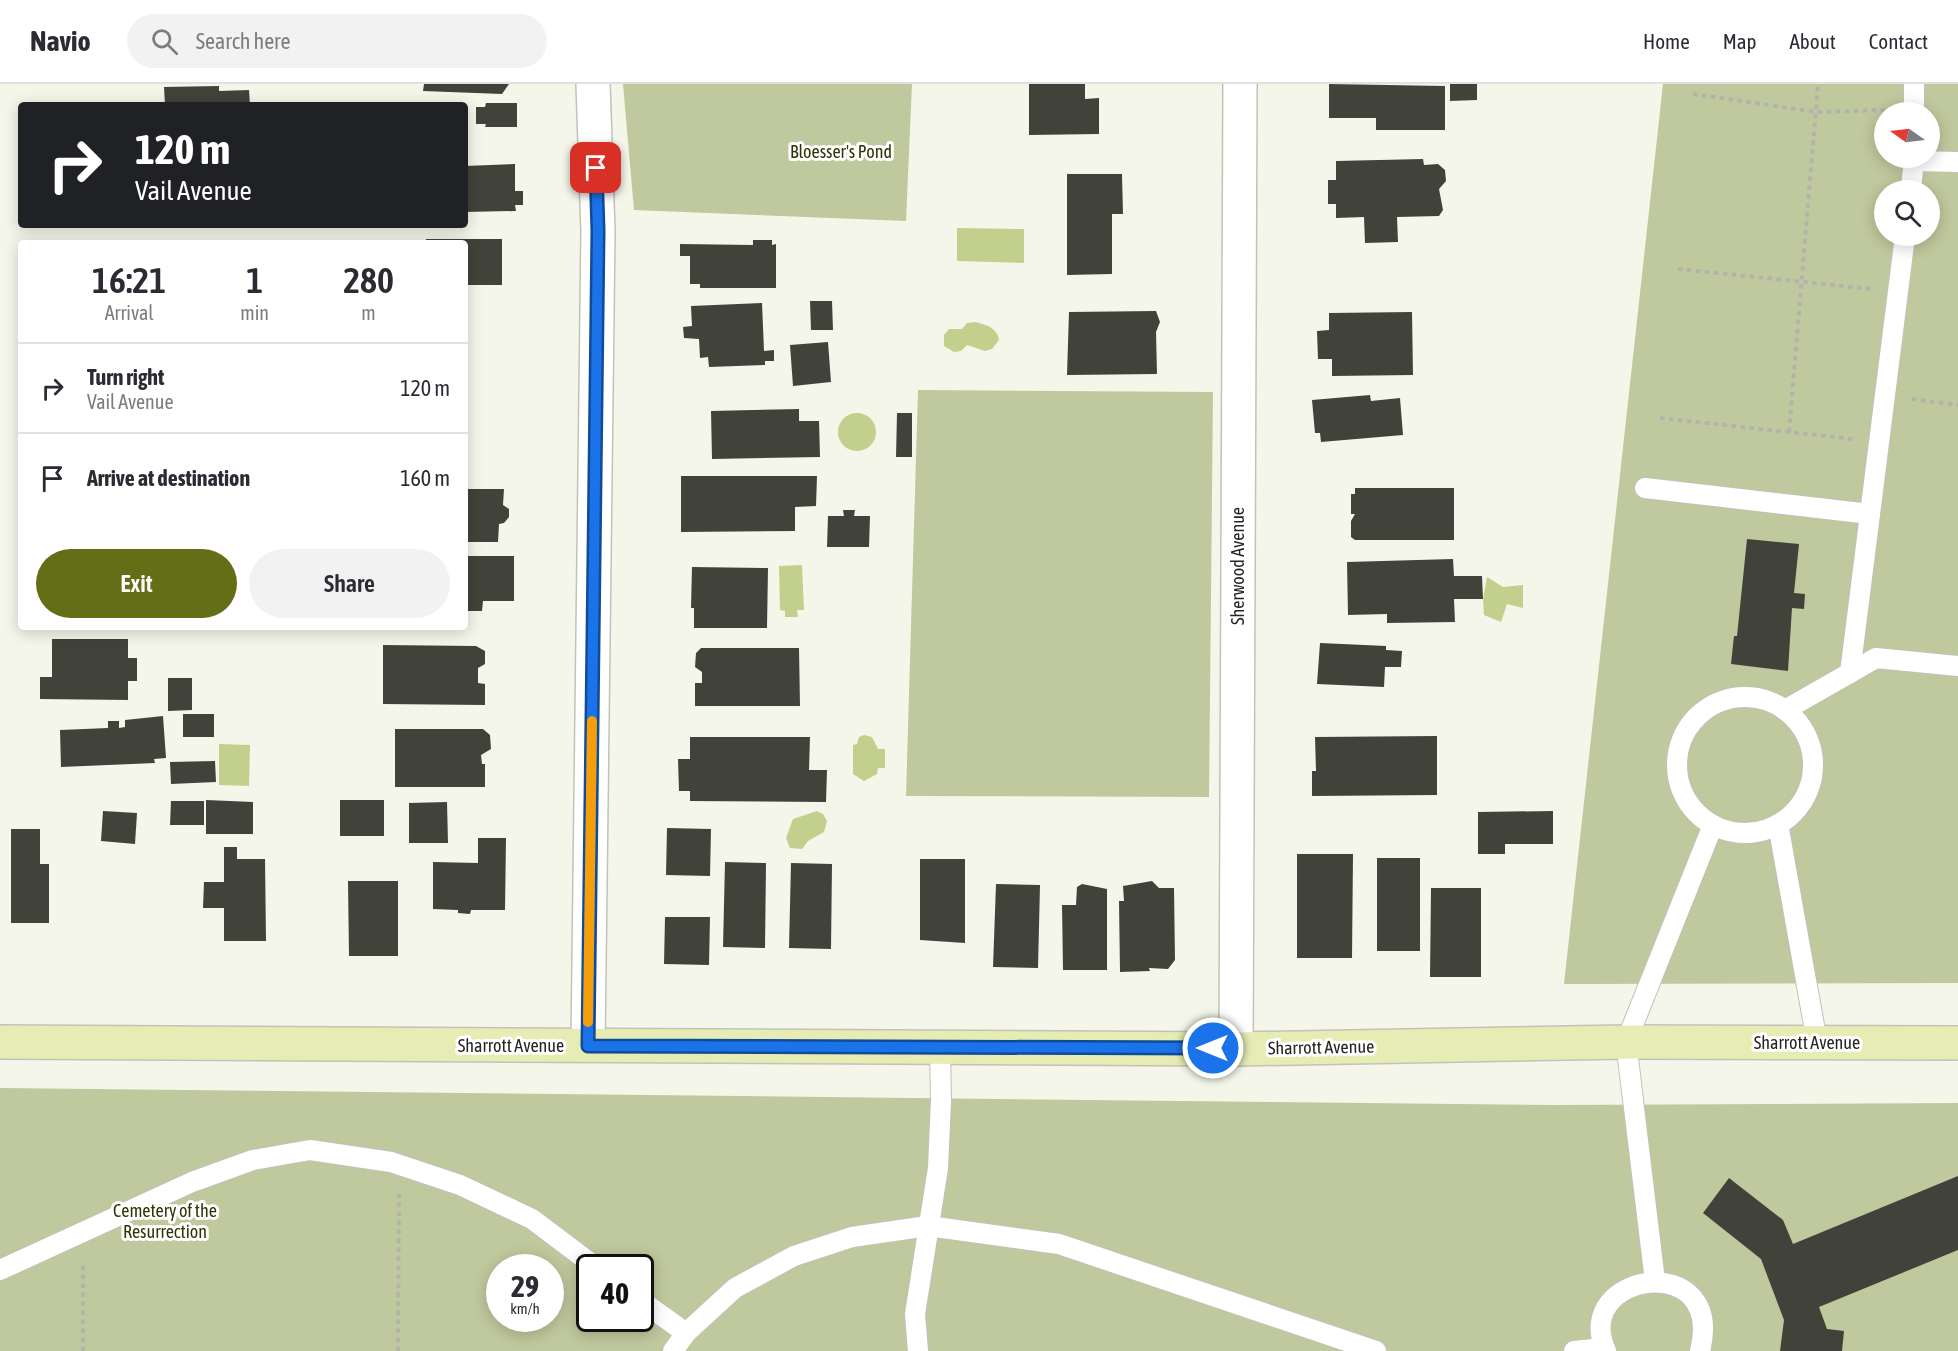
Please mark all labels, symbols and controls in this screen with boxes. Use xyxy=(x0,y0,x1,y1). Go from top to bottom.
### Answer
search box xyxy=(127,14,547,68)
text: Navio xyxy=(30,25,91,57)
icon: search xyxy=(148,25,181,58)
text: Search here xyxy=(196,28,291,54)
text: Home xyxy=(1643,29,1690,53)
text: Map xyxy=(1723,29,1757,53)
text: About xyxy=(1790,29,1836,53)
text: Contact xyxy=(1869,29,1928,53)
north arrow xyxy=(1874,102,1940,168)
map controls xyxy=(1874,102,1940,246)
text: 120 m xyxy=(135,125,230,173)
icon: right xyxy=(36,126,114,204)
park label: Bloesser's Pond xyxy=(790,141,892,162)
pin xyxy=(570,142,621,193)
icon: arrive xyxy=(579,151,612,184)
text: Vail Avenue xyxy=(135,175,252,206)
button: search xyxy=(1874,180,1940,246)
text: 16:21 xyxy=(92,259,166,301)
text: 1 xyxy=(246,259,263,301)
text: 280 xyxy=(343,259,394,301)
text: Arrival xyxy=(105,301,154,324)
text: min xyxy=(240,301,269,324)
text: m xyxy=(361,301,376,324)
text: Turn right xyxy=(87,364,164,390)
icon: right xyxy=(36,372,69,405)
text: 120 m xyxy=(400,375,450,401)
text: Vail Avenue xyxy=(87,390,174,413)
icon: arrive xyxy=(36,462,69,495)
text: Arrive at destination xyxy=(87,465,250,491)
text: 160 m xyxy=(400,465,450,491)
street label: Sherwood Avenue xyxy=(1227,507,1248,625)
button: Exit xyxy=(36,549,237,618)
button: Share xyxy=(249,549,450,618)
position arrow xyxy=(1181,1016,1245,1080)
street label: Sharrott Avenue xyxy=(1754,1032,1860,1053)
street label: Sharrott Avenue xyxy=(458,1035,564,1056)
street label: Sharrott Avenue xyxy=(1268,1036,1374,1058)
park label: Cemetery of the Resurrection xyxy=(113,1200,217,1242)
speed limit sign: 40 xyxy=(576,1254,654,1332)
text: 29 xyxy=(511,1269,539,1303)
text: km/h xyxy=(510,1300,540,1317)

